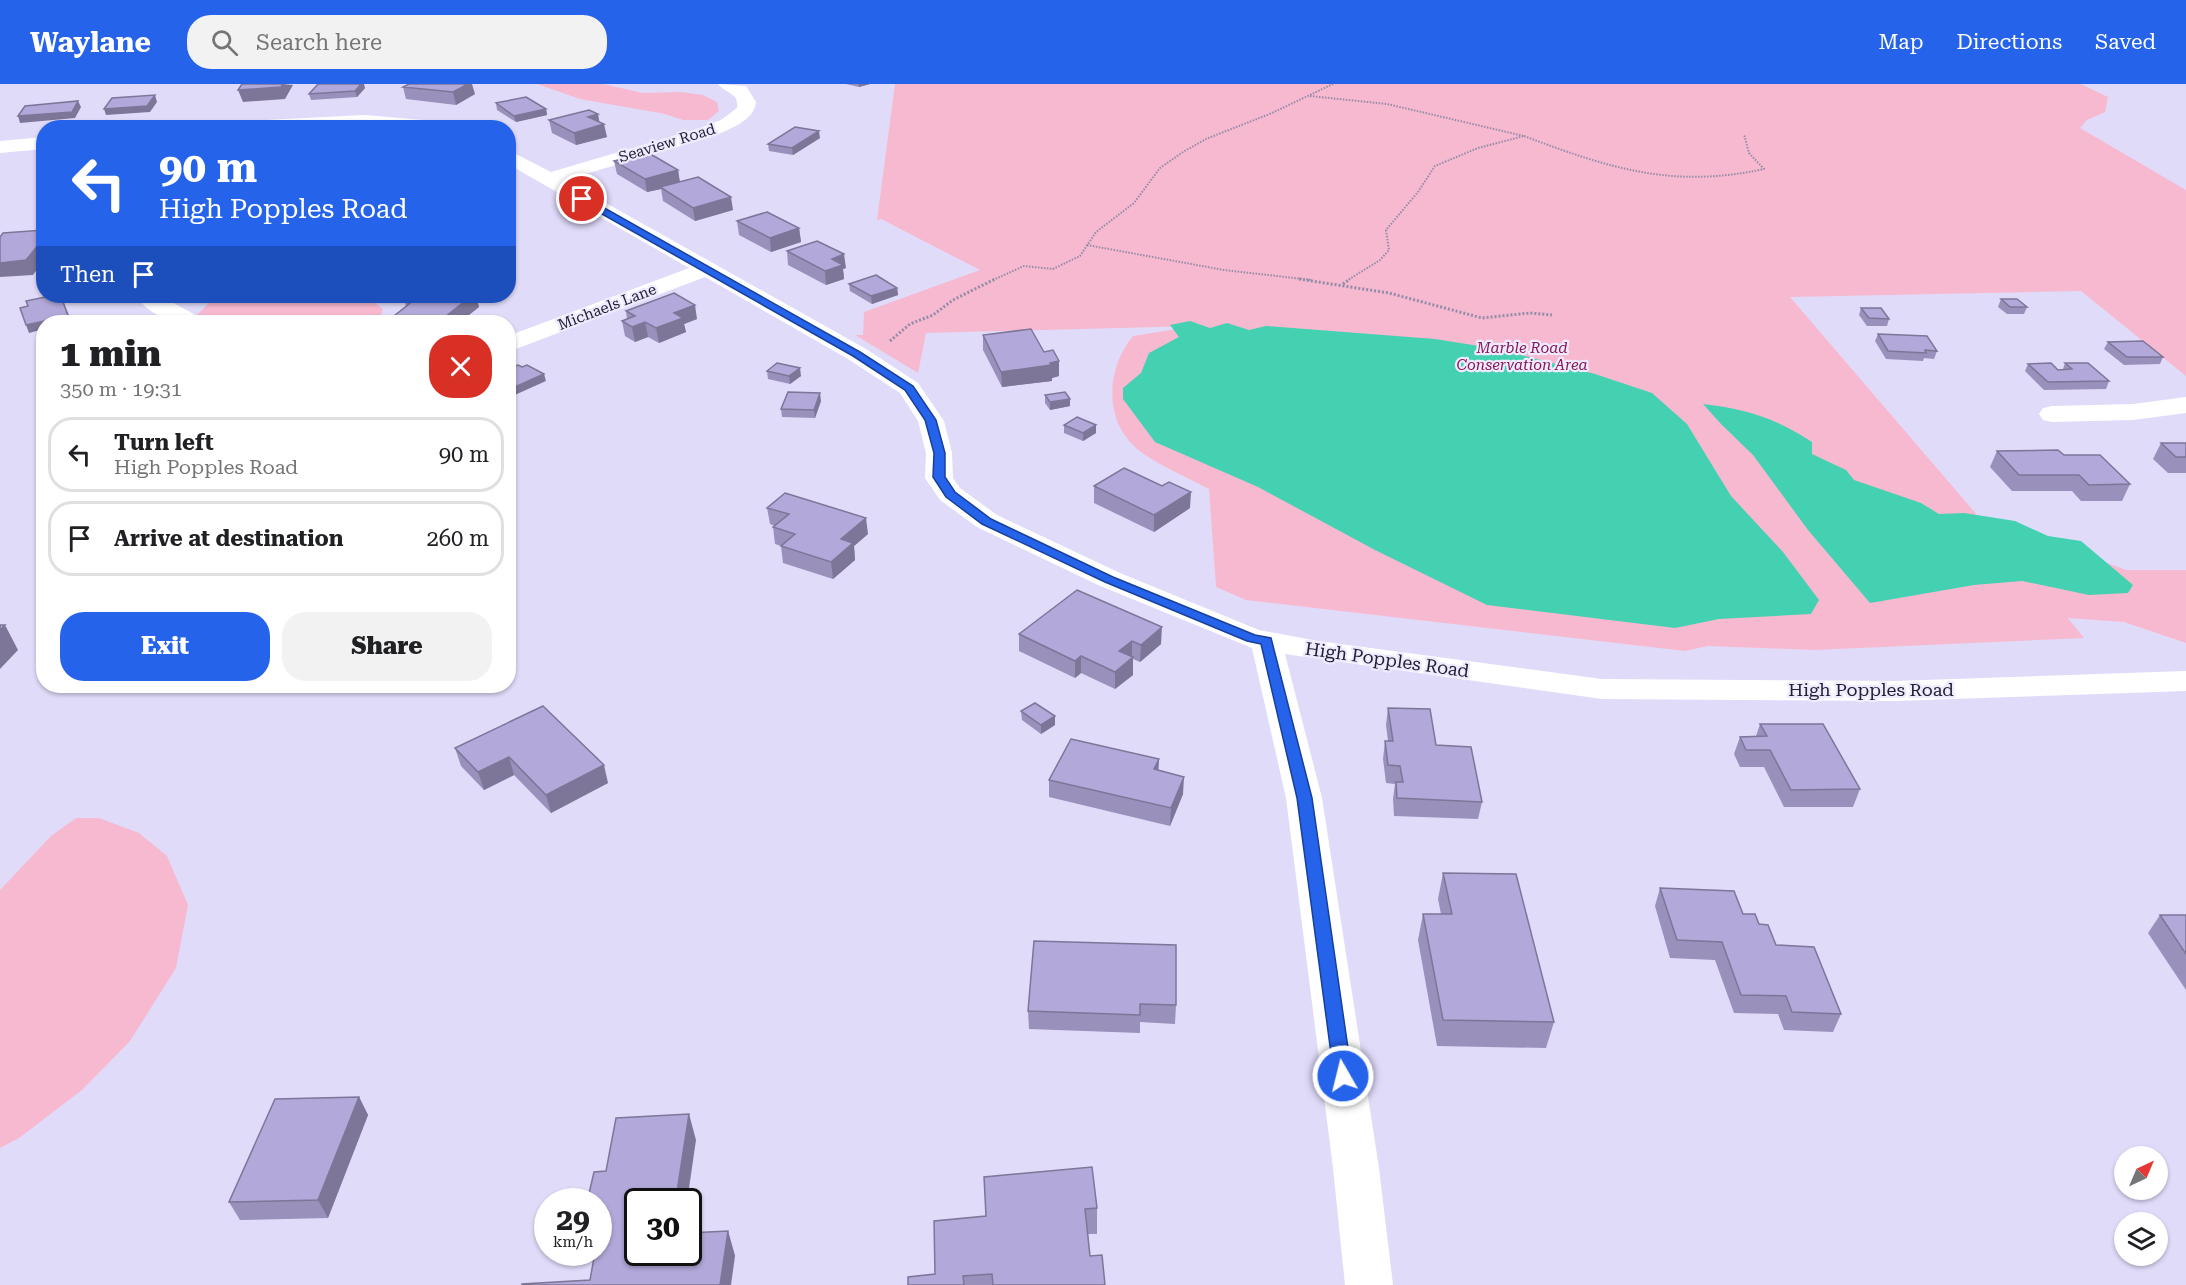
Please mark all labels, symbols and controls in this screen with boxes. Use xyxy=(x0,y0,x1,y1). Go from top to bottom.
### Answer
search box xyxy=(187,15,607,69)
text: Waylane xyxy=(30,26,151,59)
icon: search xyxy=(208,26,241,59)
text: Search here xyxy=(256,30,382,55)
text: Map xyxy=(1879,30,1923,54)
text: Directions xyxy=(1956,30,2062,54)
text: Saved xyxy=(2095,30,2156,54)
street label: Seaview Road xyxy=(617,120,718,166)
text: 90 m xyxy=(159,143,257,192)
icon: left xyxy=(60,144,138,222)
pin xyxy=(556,173,607,224)
icon: arrive xyxy=(565,182,598,215)
text: High Popples Road xyxy=(159,193,408,225)
icon: arrive xyxy=(127,258,160,291)
text: Then xyxy=(60,262,115,287)
street label: Michaels Lane xyxy=(555,280,659,334)
text: 1 min xyxy=(60,333,161,375)
button: close xyxy=(429,335,492,398)
park label: Marble Road Conservation Area xyxy=(1456,339,1588,374)
text: 350 m · 19:31 xyxy=(60,377,182,401)
text: Turn left xyxy=(114,430,214,455)
icon: left xyxy=(63,438,96,471)
text: 90 m xyxy=(439,442,489,467)
text: High Popples Road xyxy=(114,455,298,479)
icon: arrive xyxy=(63,522,96,555)
text: Arrive at destination xyxy=(114,526,343,551)
text: 260 m xyxy=(426,526,489,551)
button: Exit xyxy=(60,612,270,681)
button: Share xyxy=(282,612,492,681)
street label: High Popples Road xyxy=(1304,638,1471,681)
street label: High Popples Road xyxy=(1788,679,1954,700)
position arrow xyxy=(1311,1044,1375,1108)
north arrow xyxy=(2114,1146,2168,1200)
map controls xyxy=(2114,1146,2168,1266)
speed limit sign: 30 xyxy=(624,1188,702,1266)
text: 29 xyxy=(556,1202,590,1237)
button: layers xyxy=(2114,1212,2168,1266)
text: km/h xyxy=(553,1233,593,1251)

